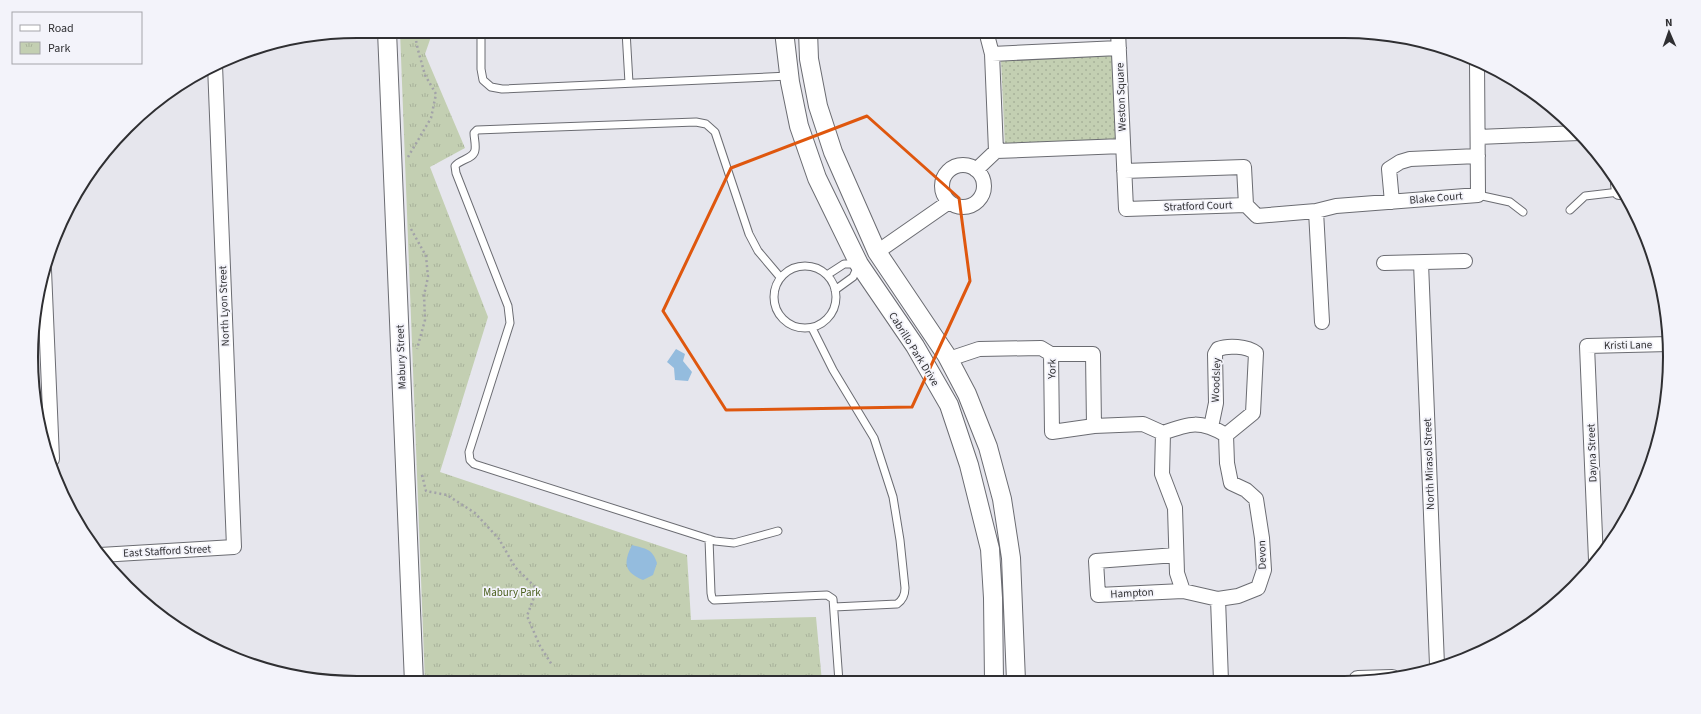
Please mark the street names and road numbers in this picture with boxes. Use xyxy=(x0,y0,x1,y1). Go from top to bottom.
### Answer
street label: Weston Square xyxy=(1112,62,1130,132)
street label: Blake Court xyxy=(1409,188,1464,208)
street label: Stratford Court xyxy=(1163,197,1233,215)
street label: North Lyon Street xyxy=(215,265,233,347)
street label: Cabrillo Park Drive xyxy=(885,309,943,389)
street label: Mabury Street xyxy=(392,324,410,390)
street label: Kristi Lane xyxy=(1604,337,1653,353)
street label: Woodsley xyxy=(1208,357,1224,403)
street label: York xyxy=(1044,358,1060,380)
street label: North Mirasol Street xyxy=(1420,418,1438,510)
street label: Dayna Street xyxy=(1583,423,1601,483)
street label: Devon xyxy=(1254,540,1270,570)
street label: East Stafford Street xyxy=(123,541,212,561)
street label: Hampton xyxy=(1110,584,1154,602)

